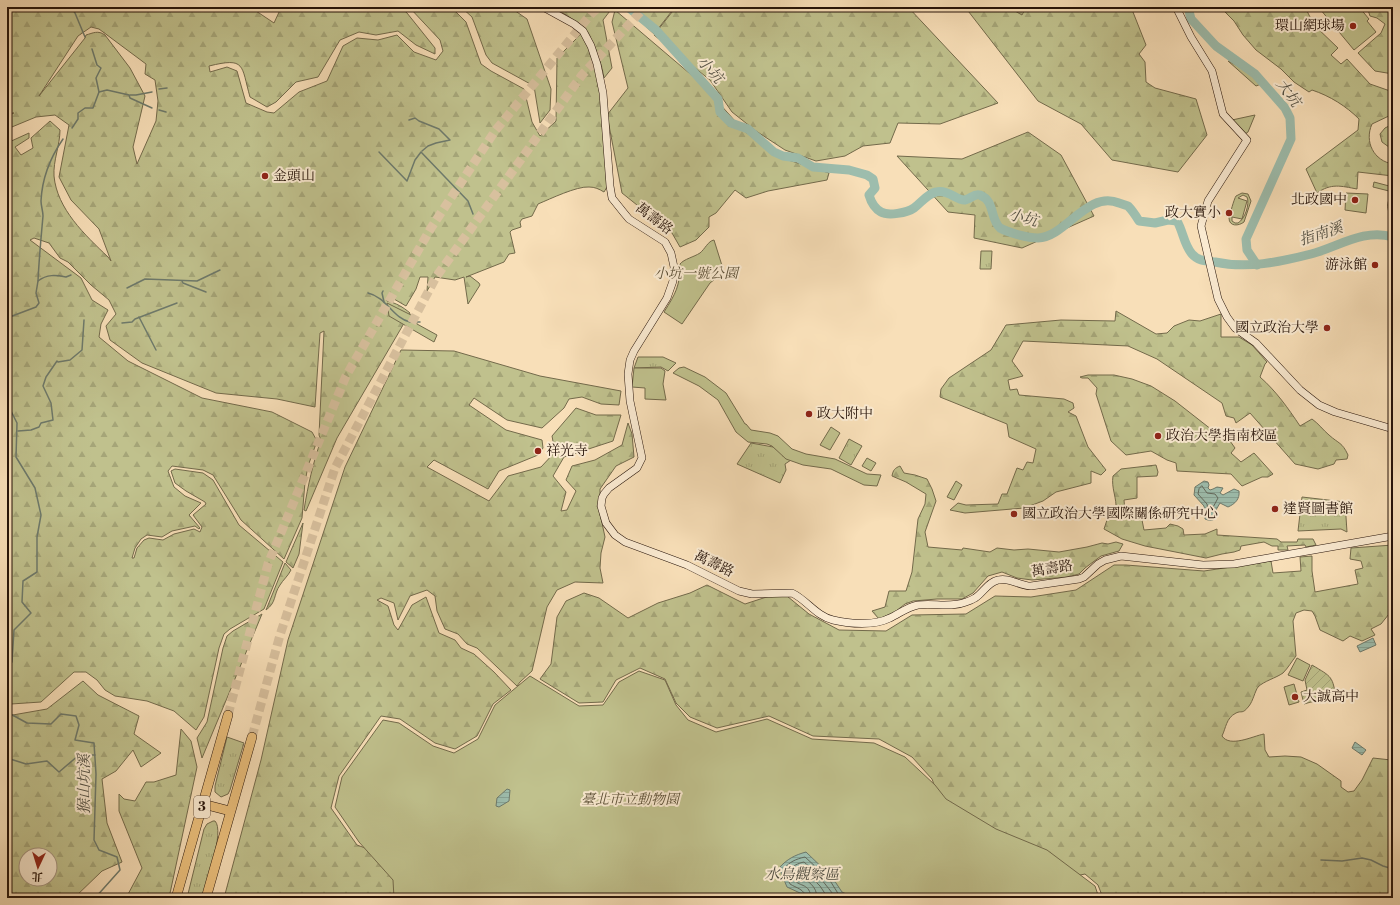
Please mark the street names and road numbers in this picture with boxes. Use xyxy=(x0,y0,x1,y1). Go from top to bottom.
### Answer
street label: 萬壽路 xyxy=(632,199,676,239)
street label: 萬壽路 xyxy=(691,547,737,581)
street label: 萬壽路 xyxy=(1030,557,1074,581)
road number: 3 xyxy=(194,796,210,818)

